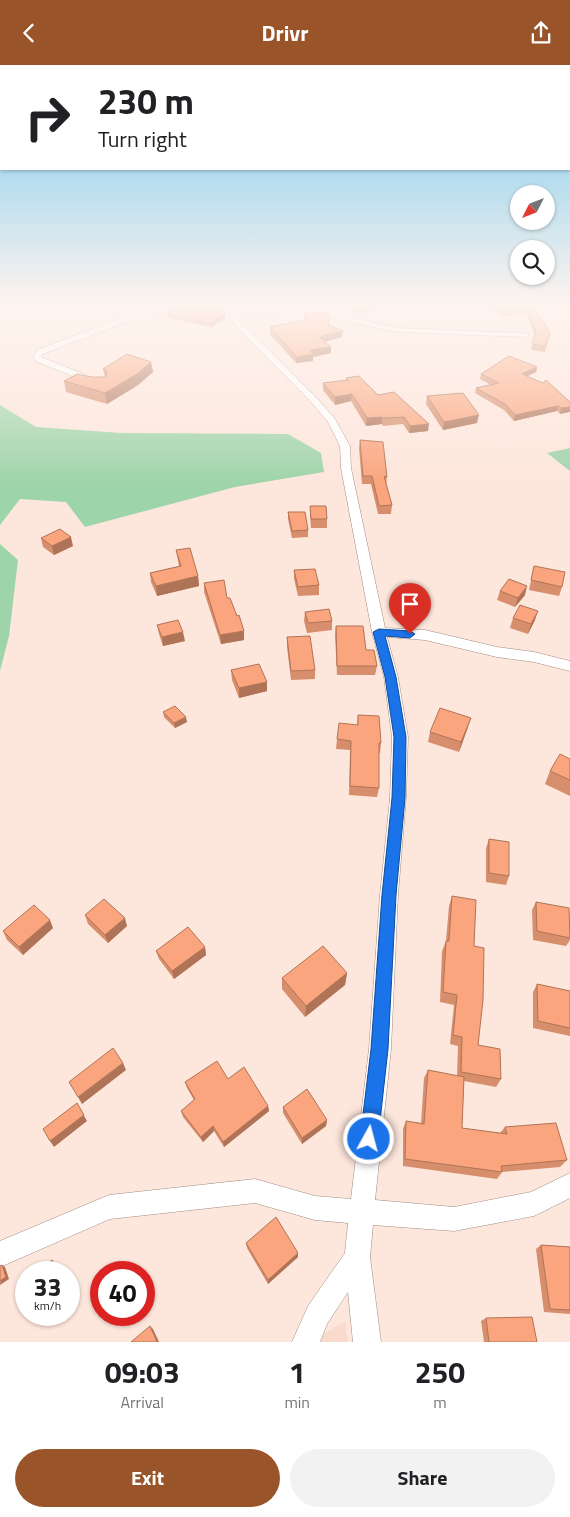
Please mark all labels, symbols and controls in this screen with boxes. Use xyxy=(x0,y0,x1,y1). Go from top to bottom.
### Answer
text: Drivr xyxy=(261,16,309,50)
icon: back xyxy=(15,19,43,47)
icon: share xyxy=(527,19,555,47)
text: 230 m xyxy=(98,74,194,128)
icon: right xyxy=(15,85,80,150)
text: Turn right xyxy=(98,122,187,156)
north arrow xyxy=(510,185,555,230)
map controls xyxy=(510,185,555,285)
button: search xyxy=(510,240,555,285)
pin xyxy=(389,583,431,634)
icon: arrive xyxy=(396,590,424,618)
position arrow xyxy=(342,1112,394,1164)
speed limit sign: 40 xyxy=(90,1261,155,1326)
text: 33 xyxy=(33,1268,62,1306)
text: km/h xyxy=(34,1296,61,1315)
text: 09:03 xyxy=(105,1349,180,1395)
text: 1 xyxy=(289,1349,306,1395)
text: 250 xyxy=(415,1349,465,1395)
text: Arrival xyxy=(121,1390,164,1414)
text: min xyxy=(284,1390,310,1414)
text: m xyxy=(433,1390,447,1414)
button: Exit xyxy=(15,1449,280,1507)
button: Share xyxy=(290,1449,555,1507)

